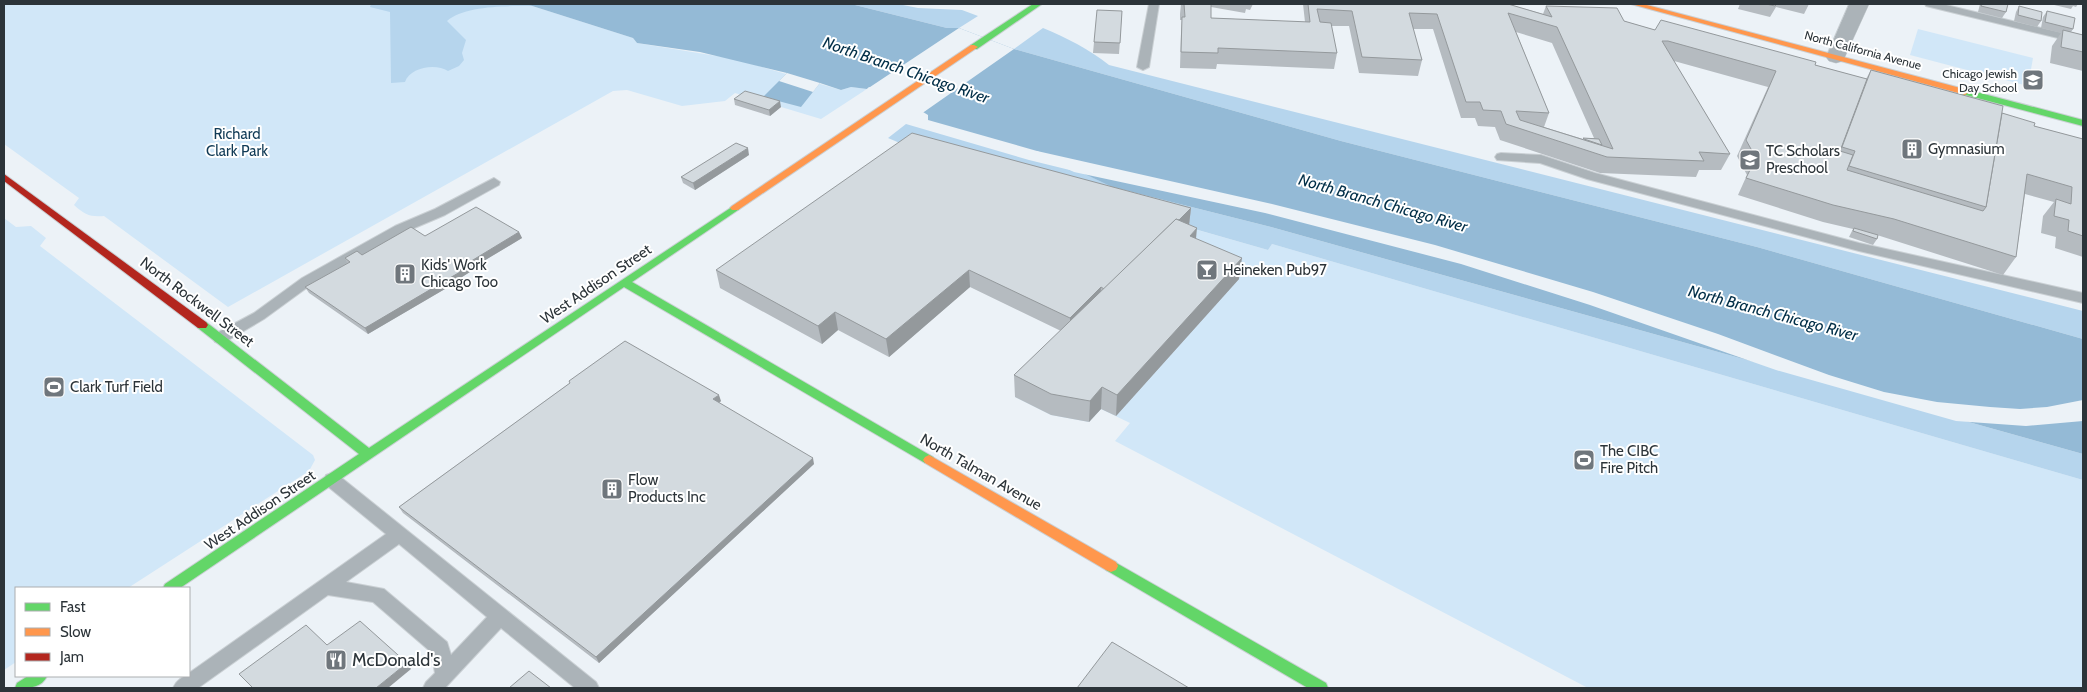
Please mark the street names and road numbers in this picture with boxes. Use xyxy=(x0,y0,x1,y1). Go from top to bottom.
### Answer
street label: North California Avenue xyxy=(1803,27,1923,73)
street label: West Addison Street xyxy=(537,240,655,328)
street label: North Rockwell Street xyxy=(137,253,257,351)
street label: North Talman Avenue xyxy=(917,430,1045,514)
street label: West Addison Street xyxy=(201,466,319,554)

